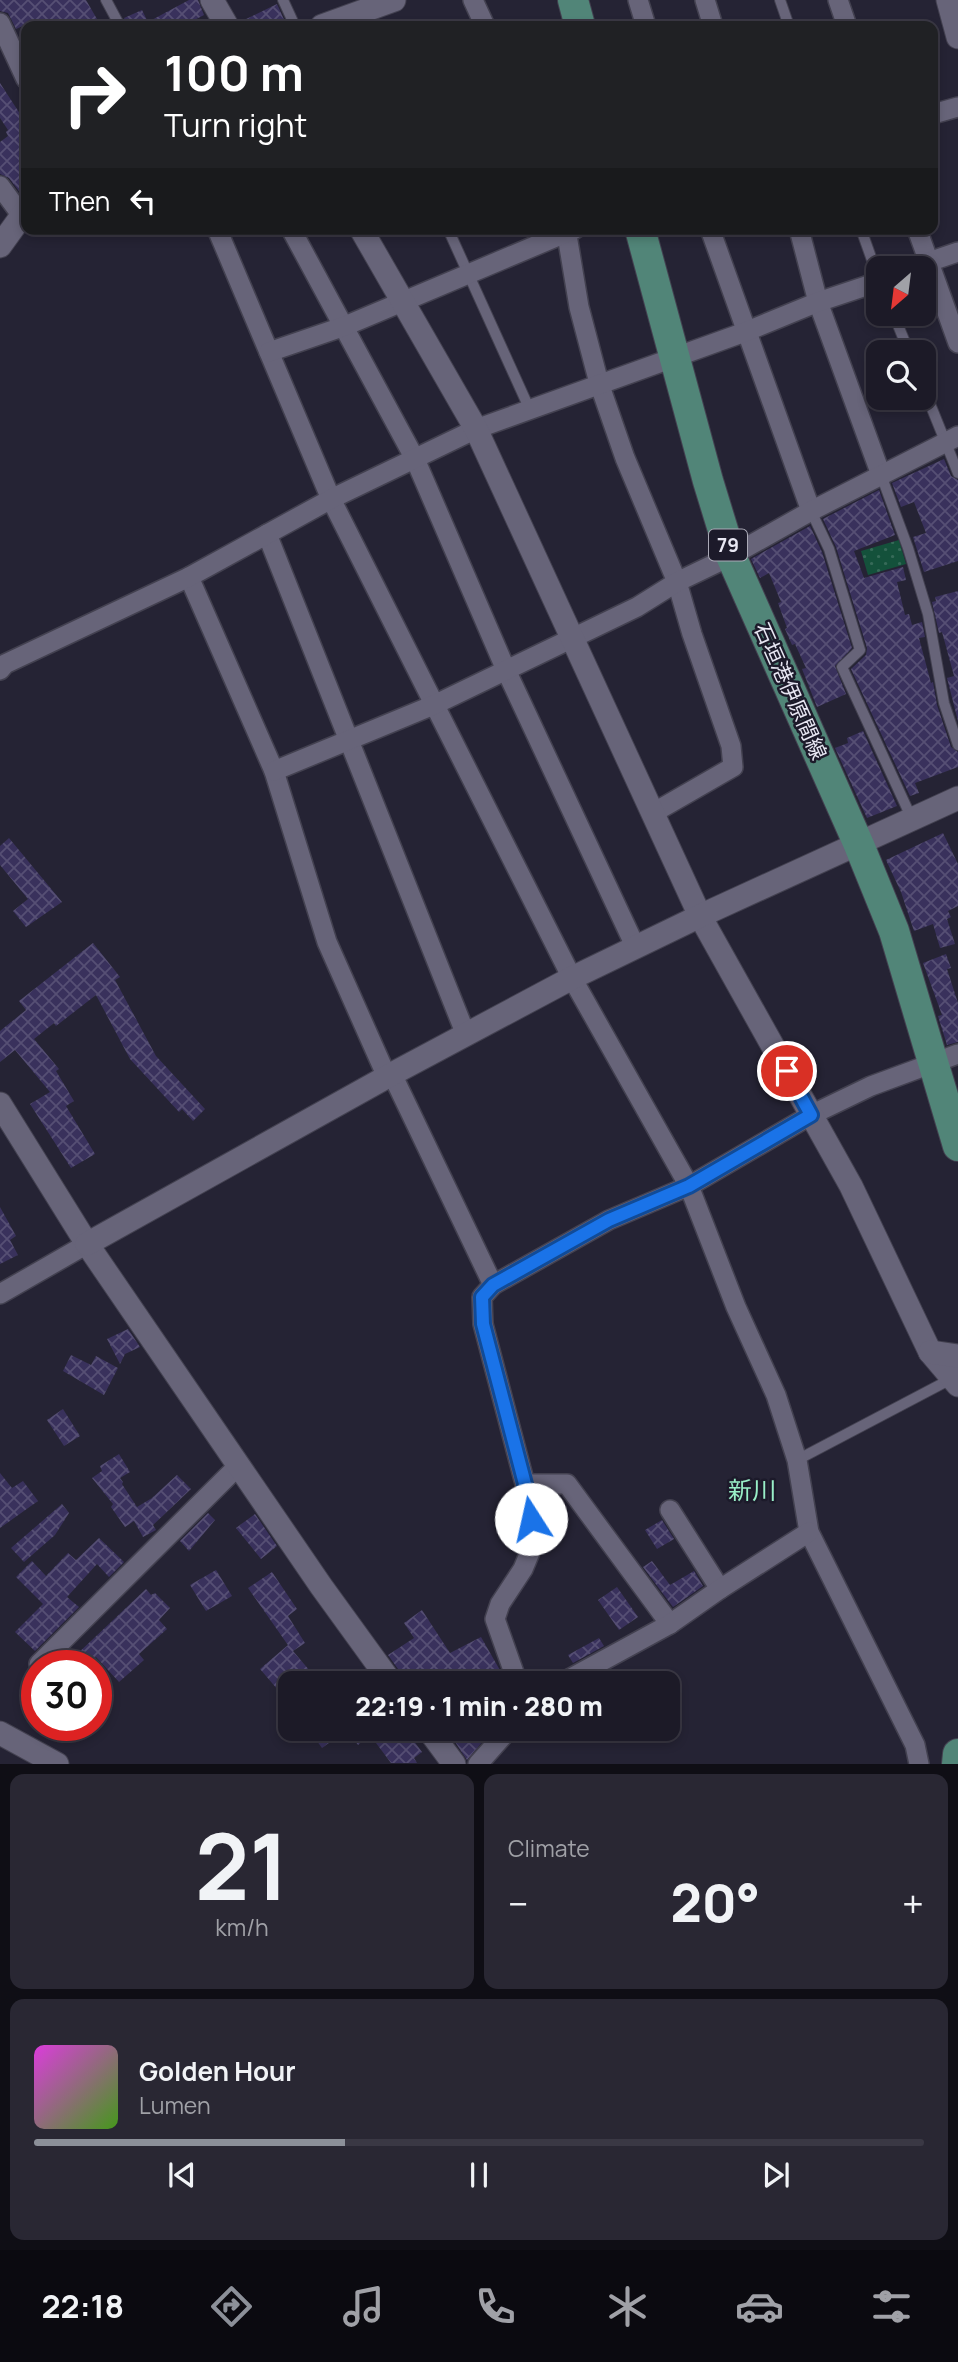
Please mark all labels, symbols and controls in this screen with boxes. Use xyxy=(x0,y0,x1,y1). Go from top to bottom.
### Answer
text: 100 m xyxy=(164,39,304,106)
icon: right xyxy=(49,49,140,140)
text: Turn right xyxy=(164,103,307,147)
icon: left xyxy=(124,182,162,220)
text: Then xyxy=(49,183,110,219)
north arrow xyxy=(866,256,936,326)
map controls xyxy=(866,256,936,410)
button: search xyxy=(866,340,936,410)
road number: 79 xyxy=(709,530,747,560)
street label: 石垣港伊原間線 xyxy=(748,618,834,764)
pin xyxy=(757,1041,817,1101)
icon: arrive xyxy=(768,1052,806,1090)
district label: 新川 xyxy=(728,1473,776,1506)
position arrow xyxy=(494,1482,568,1556)
speed limit sign: 30 xyxy=(21,1650,112,1741)
text: 22:19 · 1 min · 280 m xyxy=(355,1688,603,1724)
text: 21 xyxy=(195,1803,289,1927)
text: Climate xyxy=(508,1832,590,1864)
text: 20° xyxy=(670,1867,760,1938)
text: − xyxy=(508,1877,529,1929)
text: + xyxy=(902,1877,924,1929)
text: km/h xyxy=(215,1911,269,1943)
text: Golden Hour xyxy=(139,2053,296,2089)
text: Lumen xyxy=(139,2089,211,2121)
icon: previous xyxy=(163,2156,201,2194)
icon: pause xyxy=(460,2156,498,2194)
icon: next xyxy=(757,2156,795,2194)
icon: directions xyxy=(207,2282,256,2331)
icon: music xyxy=(339,2282,388,2331)
icon: phone xyxy=(471,2282,520,2331)
icon: climate xyxy=(603,2282,652,2331)
icon: car xyxy=(735,2282,784,2331)
icon: filters xyxy=(867,2282,916,2331)
text: 22:18 xyxy=(42,2284,124,2328)

